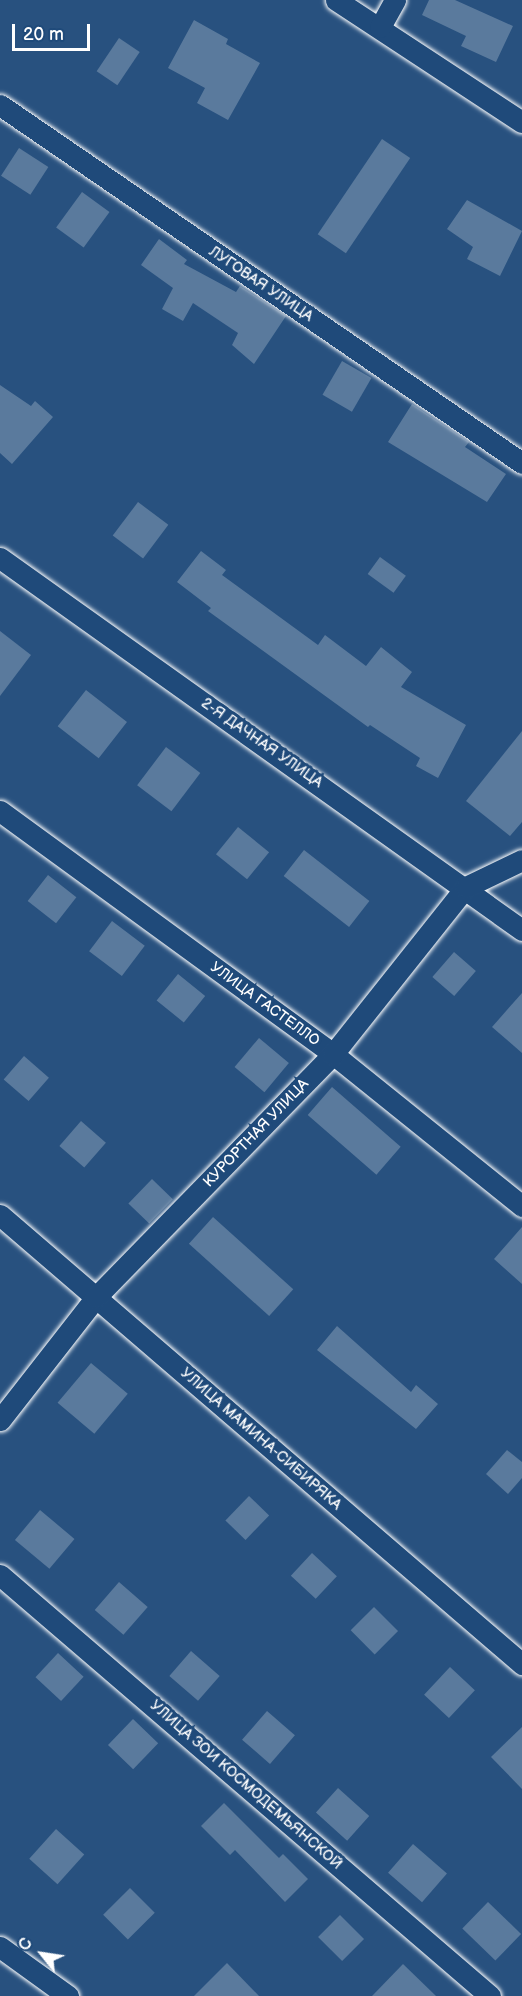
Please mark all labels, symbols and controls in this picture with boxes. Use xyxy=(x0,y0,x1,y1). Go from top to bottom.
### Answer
scale bar xyxy=(15,12,93,50)
text: 20 m xyxy=(23,24,64,45)
street label: ЛУГОВАЯ УЛИЦА xyxy=(205,242,317,326)
street label: 2-Я ДАЧНАЯ УЛИЦА xyxy=(198,694,326,792)
street label: УЛИЦА ГАСТЕЛЛО xyxy=(207,958,323,1050)
street label: КУРОРТНАЯ УЛИЦА xyxy=(200,1075,312,1191)
street label: УЛИЦА МАМИНА-СИБИРЯКА xyxy=(177,1364,345,1514)
street label: УЛИЦА ЗОИ КОСМОДЕМЬЯНСКОЙ xyxy=(146,1697,346,1873)
north arrow xyxy=(12,1924,72,1984)
text: С xyxy=(15,1935,37,1954)

